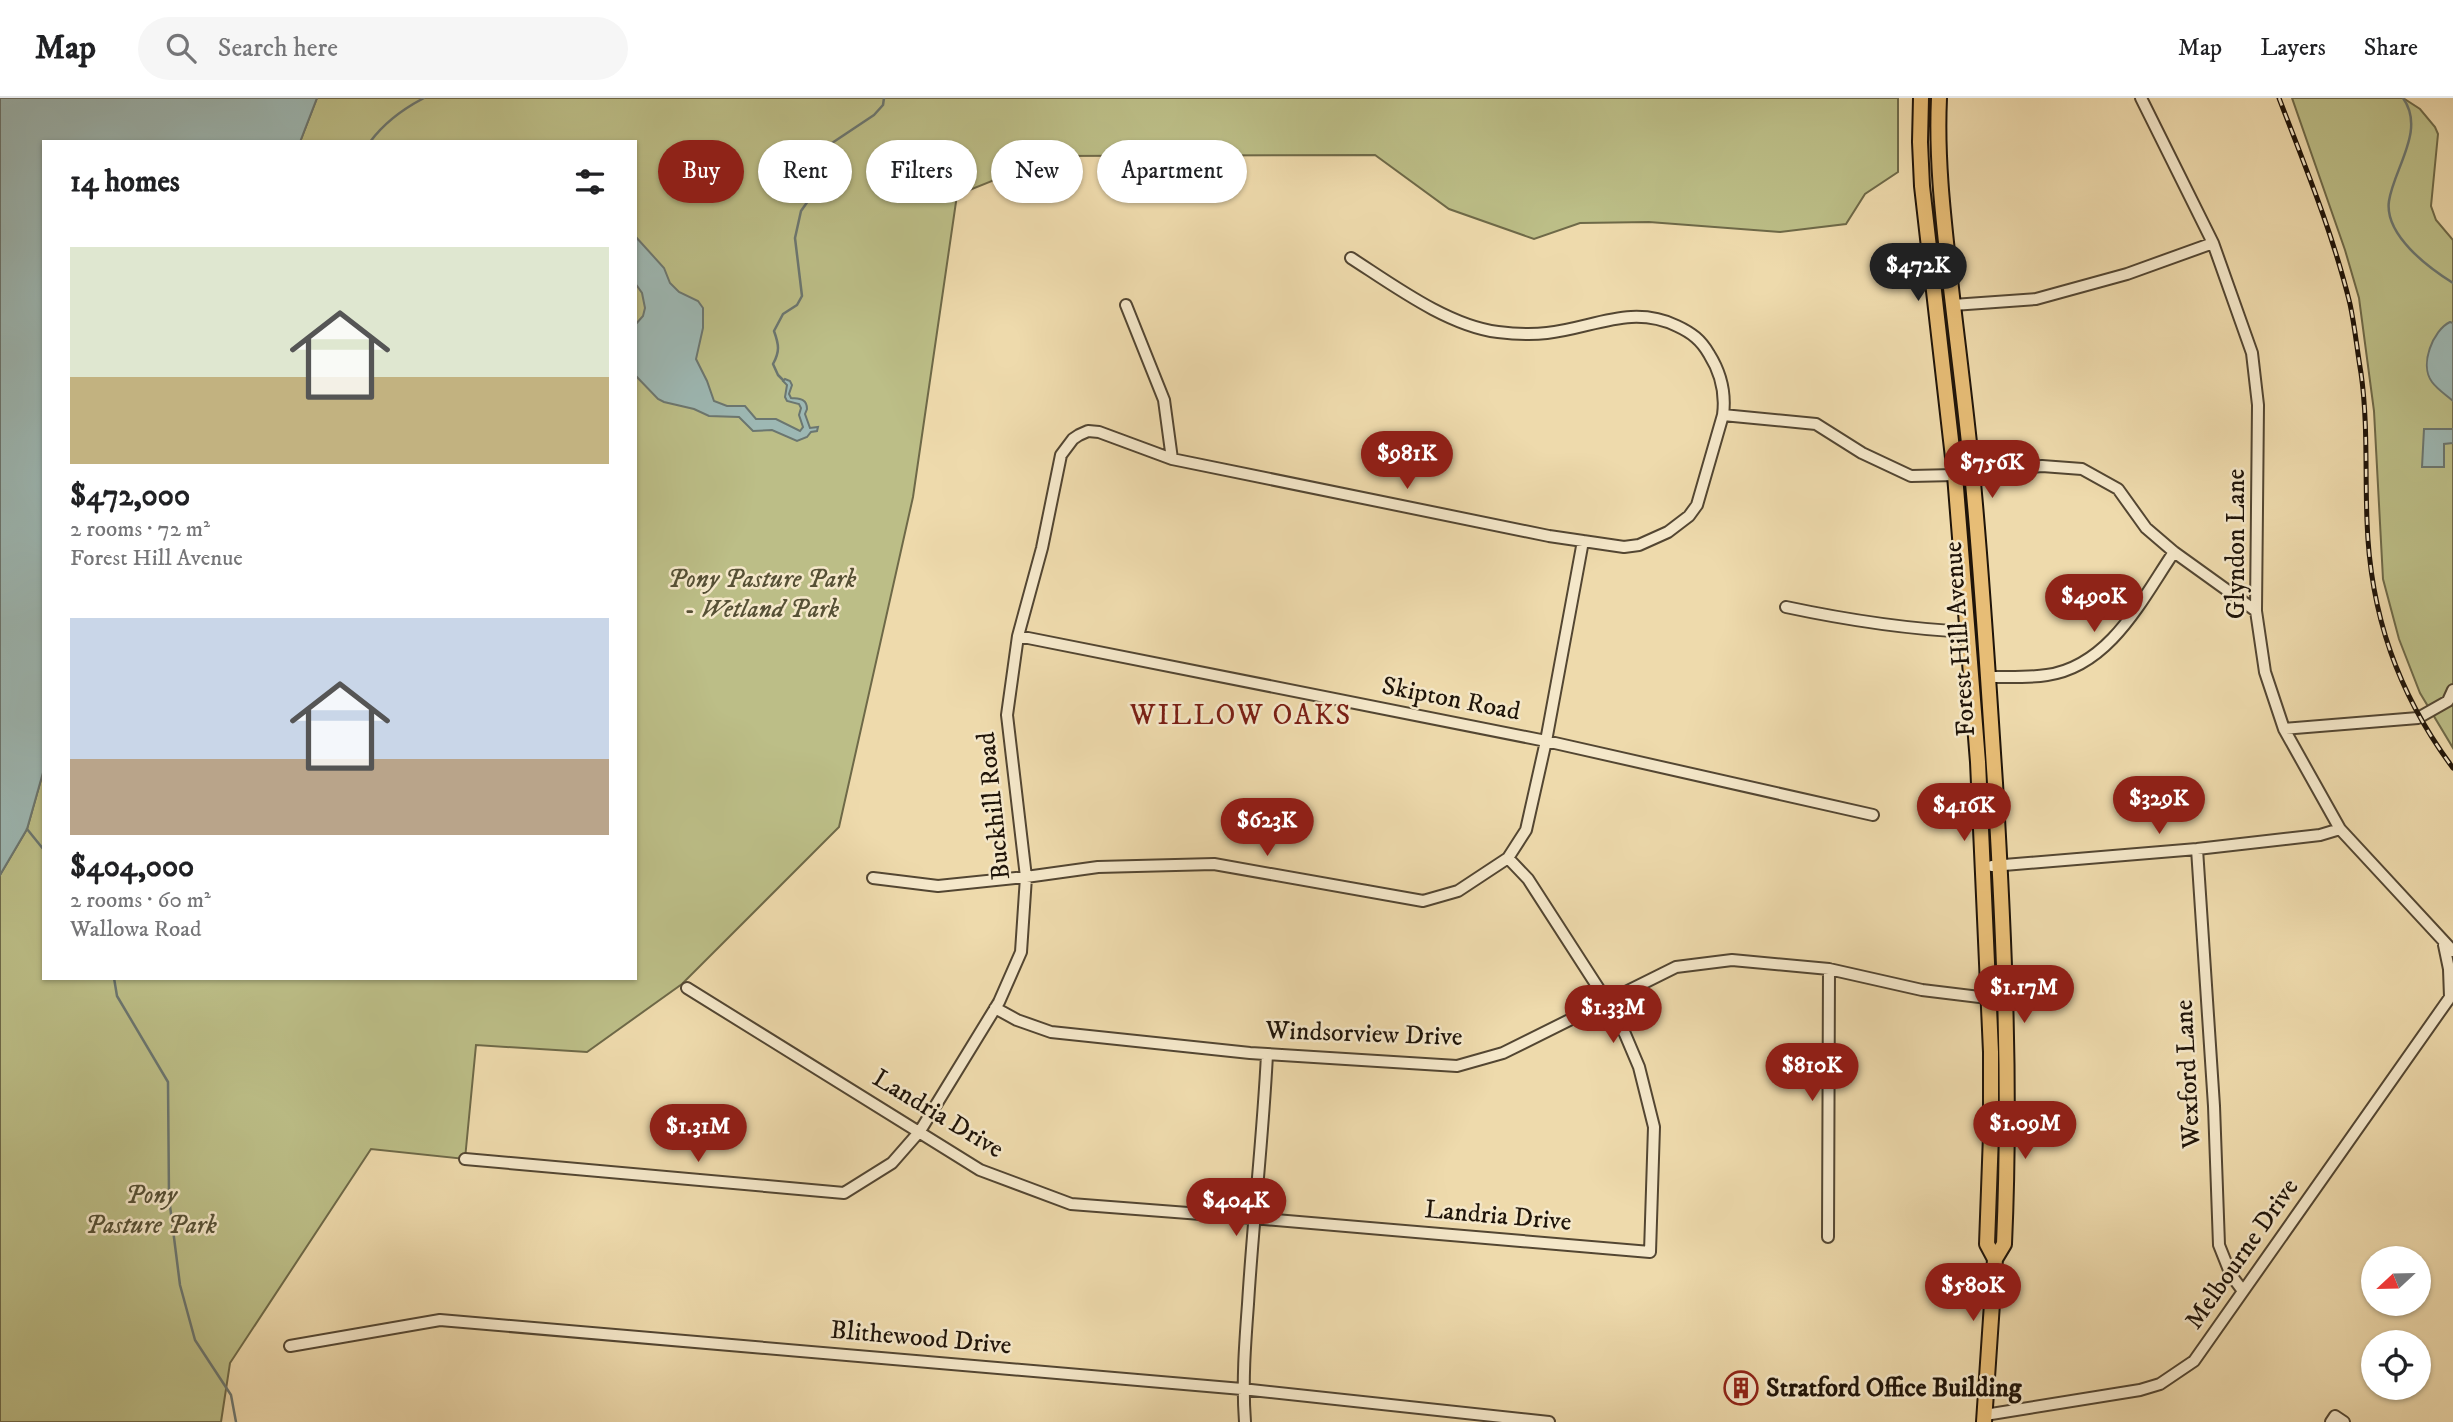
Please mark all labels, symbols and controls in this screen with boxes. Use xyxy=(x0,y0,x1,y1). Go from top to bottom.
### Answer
search box xyxy=(138,17,628,80)
text: Map xyxy=(35,28,96,69)
icon: search xyxy=(162,29,200,67)
text: Search here xyxy=(218,32,338,65)
text: Map xyxy=(2178,33,2222,63)
text: Layers xyxy=(2260,33,2326,63)
text: Share xyxy=(2364,33,2418,63)
chip: Buy xyxy=(658,140,744,203)
chip: Rent xyxy=(758,140,852,203)
chip: Filters xyxy=(866,140,977,203)
chip: New xyxy=(991,140,1083,203)
chip: Apartment xyxy=(1097,140,1247,203)
icon: filters xyxy=(571,163,609,201)
text: 14 homes xyxy=(70,164,180,201)
pin: $472K xyxy=(1869,244,1967,303)
text: $472K xyxy=(1886,251,1950,280)
icon: home xyxy=(277,292,403,418)
pin: $981K xyxy=(1358,432,1456,491)
text: $981K xyxy=(1377,439,1437,468)
pin: $756K xyxy=(1943,440,2041,500)
text: $756K xyxy=(1960,448,2024,477)
street label: Glyndon Lane xyxy=(2220,469,2253,619)
text: $472,000 xyxy=(70,478,190,515)
text: 2 rooms · 72 m² xyxy=(70,515,210,544)
street label: Forest Hill Avenue xyxy=(1937,540,1983,738)
text: Forest Hill Avenue xyxy=(70,544,243,573)
park label: Pony Pasture Park - Wetland Park xyxy=(668,563,857,626)
pin: $490K xyxy=(2045,574,2143,634)
text: $490K xyxy=(2061,582,2127,611)
icon: home xyxy=(277,663,403,789)
street label: Skipton Road xyxy=(1379,669,1523,729)
district label: WILLOW OAKS xyxy=(1129,698,1352,733)
street label: Buckhill Road xyxy=(970,730,1018,882)
pin: $329K xyxy=(2110,776,2208,836)
pin: $416K xyxy=(1915,784,2013,843)
text: $329K xyxy=(2129,784,2189,813)
text: $416K xyxy=(1933,791,1995,820)
pin: $623K xyxy=(1218,798,1316,858)
text: $623K xyxy=(1237,806,1297,835)
text: $404,000 xyxy=(70,849,194,886)
text: 2 rooms · 60 m² xyxy=(70,886,211,915)
text: Wallowa Road xyxy=(70,915,201,944)
pin: $1.17M xyxy=(1967,965,2081,1025)
text: $1.17M xyxy=(1990,973,2058,1002)
pin: $1.33M xyxy=(1556,986,1670,1045)
text: $1.33M xyxy=(1581,993,1645,1022)
street label: Wexford Lane xyxy=(2168,999,2208,1150)
street label: Windsorview Drive xyxy=(1264,1014,1463,1054)
pin: $810K xyxy=(1763,1044,1861,1103)
text: $810K xyxy=(1782,1051,1842,1080)
street label: Landria Drive xyxy=(866,1062,1010,1166)
pin: $1.09M xyxy=(1968,1102,2082,1161)
pin: $1.31M xyxy=(641,1104,755,1164)
text: $1.09M xyxy=(1989,1109,2061,1138)
text: $1.31M xyxy=(666,1112,730,1141)
street label: Melbourne Drive xyxy=(2178,1172,2306,1336)
pin: $404K xyxy=(1187,1178,1285,1238)
park label: Pony Pasture Park xyxy=(85,1179,217,1242)
text: $404K xyxy=(1202,1186,1270,1215)
street label: Landria Drive xyxy=(1423,1193,1573,1239)
north arrow xyxy=(2361,1246,2431,1316)
map controls xyxy=(2361,1246,2431,1400)
pin: $580K xyxy=(1924,1264,2022,1323)
text: $580K xyxy=(1941,1271,2005,1300)
street label: Blithewood Drive xyxy=(829,1314,1013,1362)
button: locate xyxy=(2361,1330,2431,1400)
building icon: Stratford Office Building xyxy=(1722,1369,1760,1407)
place label: Stratford Office Building xyxy=(1766,1372,2023,1405)

